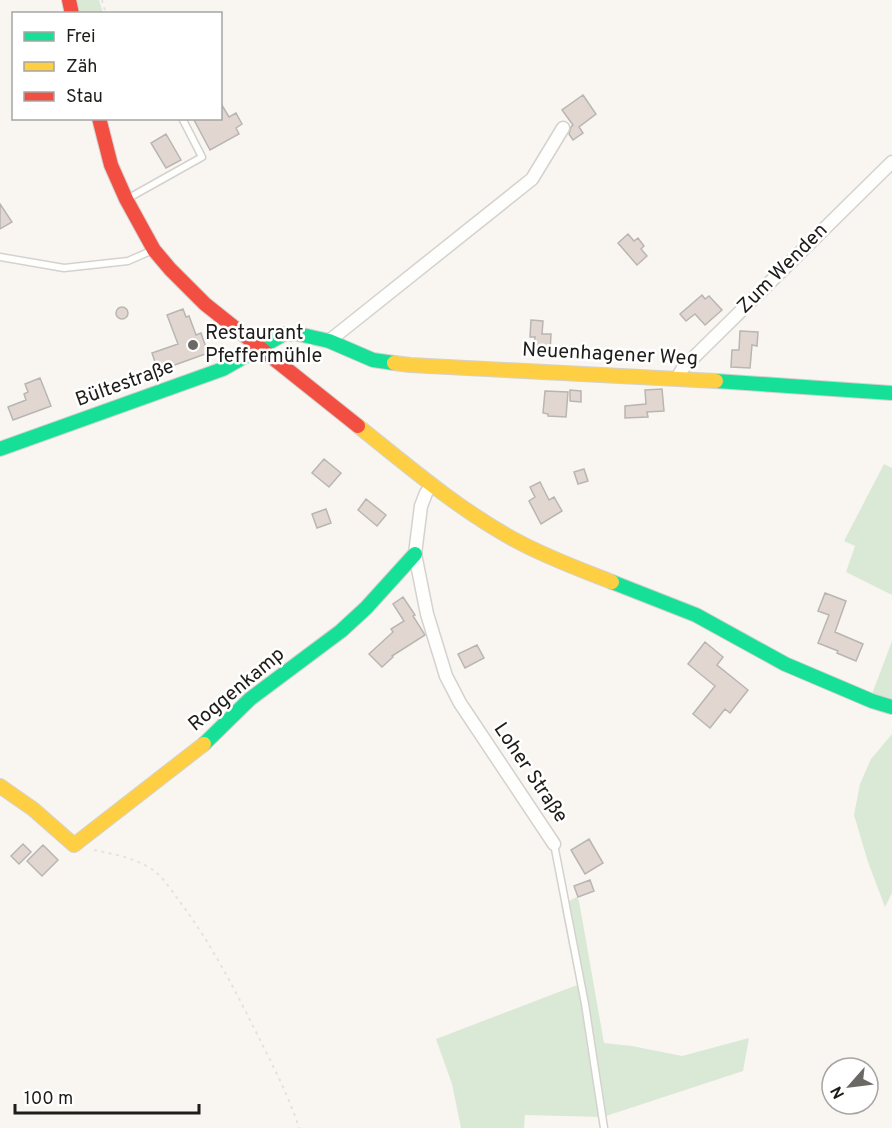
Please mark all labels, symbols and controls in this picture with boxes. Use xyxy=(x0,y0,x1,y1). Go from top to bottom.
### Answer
legend xyxy=(12,12,222,120)
text: Frei xyxy=(66,26,96,49)
text: Zäh xyxy=(66,56,97,79)
text: Stau xyxy=(66,86,103,109)
street label: Zum Wenden xyxy=(732,218,834,320)
place label: Restaurant Pfeffermühle xyxy=(205,321,322,370)
street label: Neuenhagener Weg xyxy=(521,337,699,373)
marker: Restaurant Pfeffermühle xyxy=(186,338,200,352)
street label: Bültestraße xyxy=(72,354,178,414)
street label: Roggenkamp xyxy=(183,642,291,738)
street label: Loher Straße xyxy=(487,718,573,828)
north arrow xyxy=(820,1056,880,1116)
scale bar xyxy=(15,1077,200,1115)
text: N xyxy=(827,1082,850,1102)
text: 100 m xyxy=(24,1088,73,1111)

